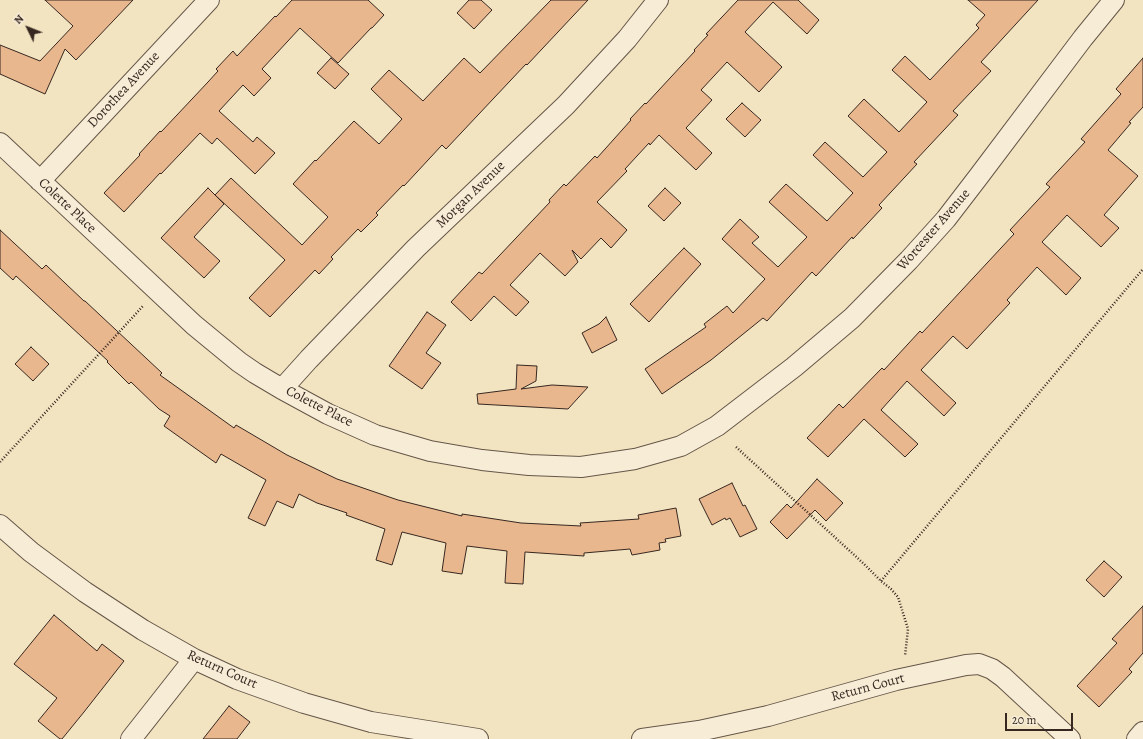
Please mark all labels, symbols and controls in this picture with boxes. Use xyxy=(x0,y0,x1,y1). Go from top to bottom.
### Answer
north arrow xyxy=(8,8,48,48)
text: N xyxy=(11,11,27,28)
street label: Dorothea Avenue xyxy=(84,48,164,132)
street label: Morgan Avenue xyxy=(433,158,509,232)
street label: Colette Place xyxy=(35,175,99,237)
street label: Worcester Avenue xyxy=(894,186,974,274)
street label: Colette Place xyxy=(283,383,355,431)
street label: Return Court xyxy=(184,647,260,693)
street label: Return Court xyxy=(829,670,907,706)
scale bar xyxy=(1007,705,1075,731)
text: 20 m xyxy=(1012,712,1036,728)

